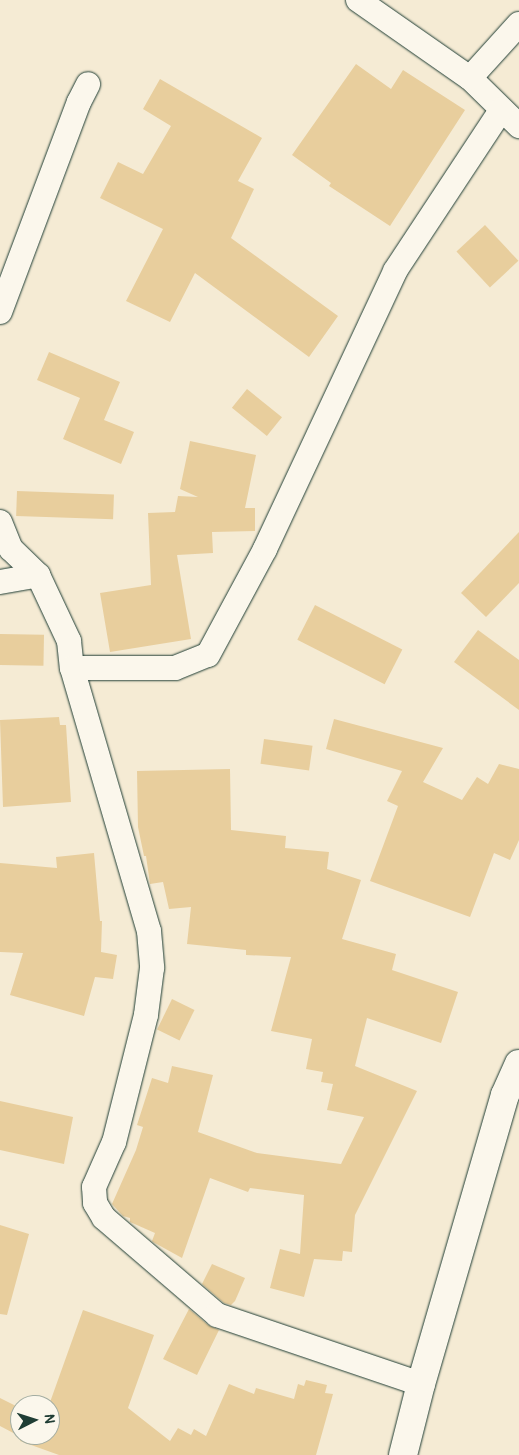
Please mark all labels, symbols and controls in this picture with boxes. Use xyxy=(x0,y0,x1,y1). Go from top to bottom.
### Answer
north arrow xyxy=(10,1395,60,1445)
text: N xyxy=(41,1413,58,1424)

